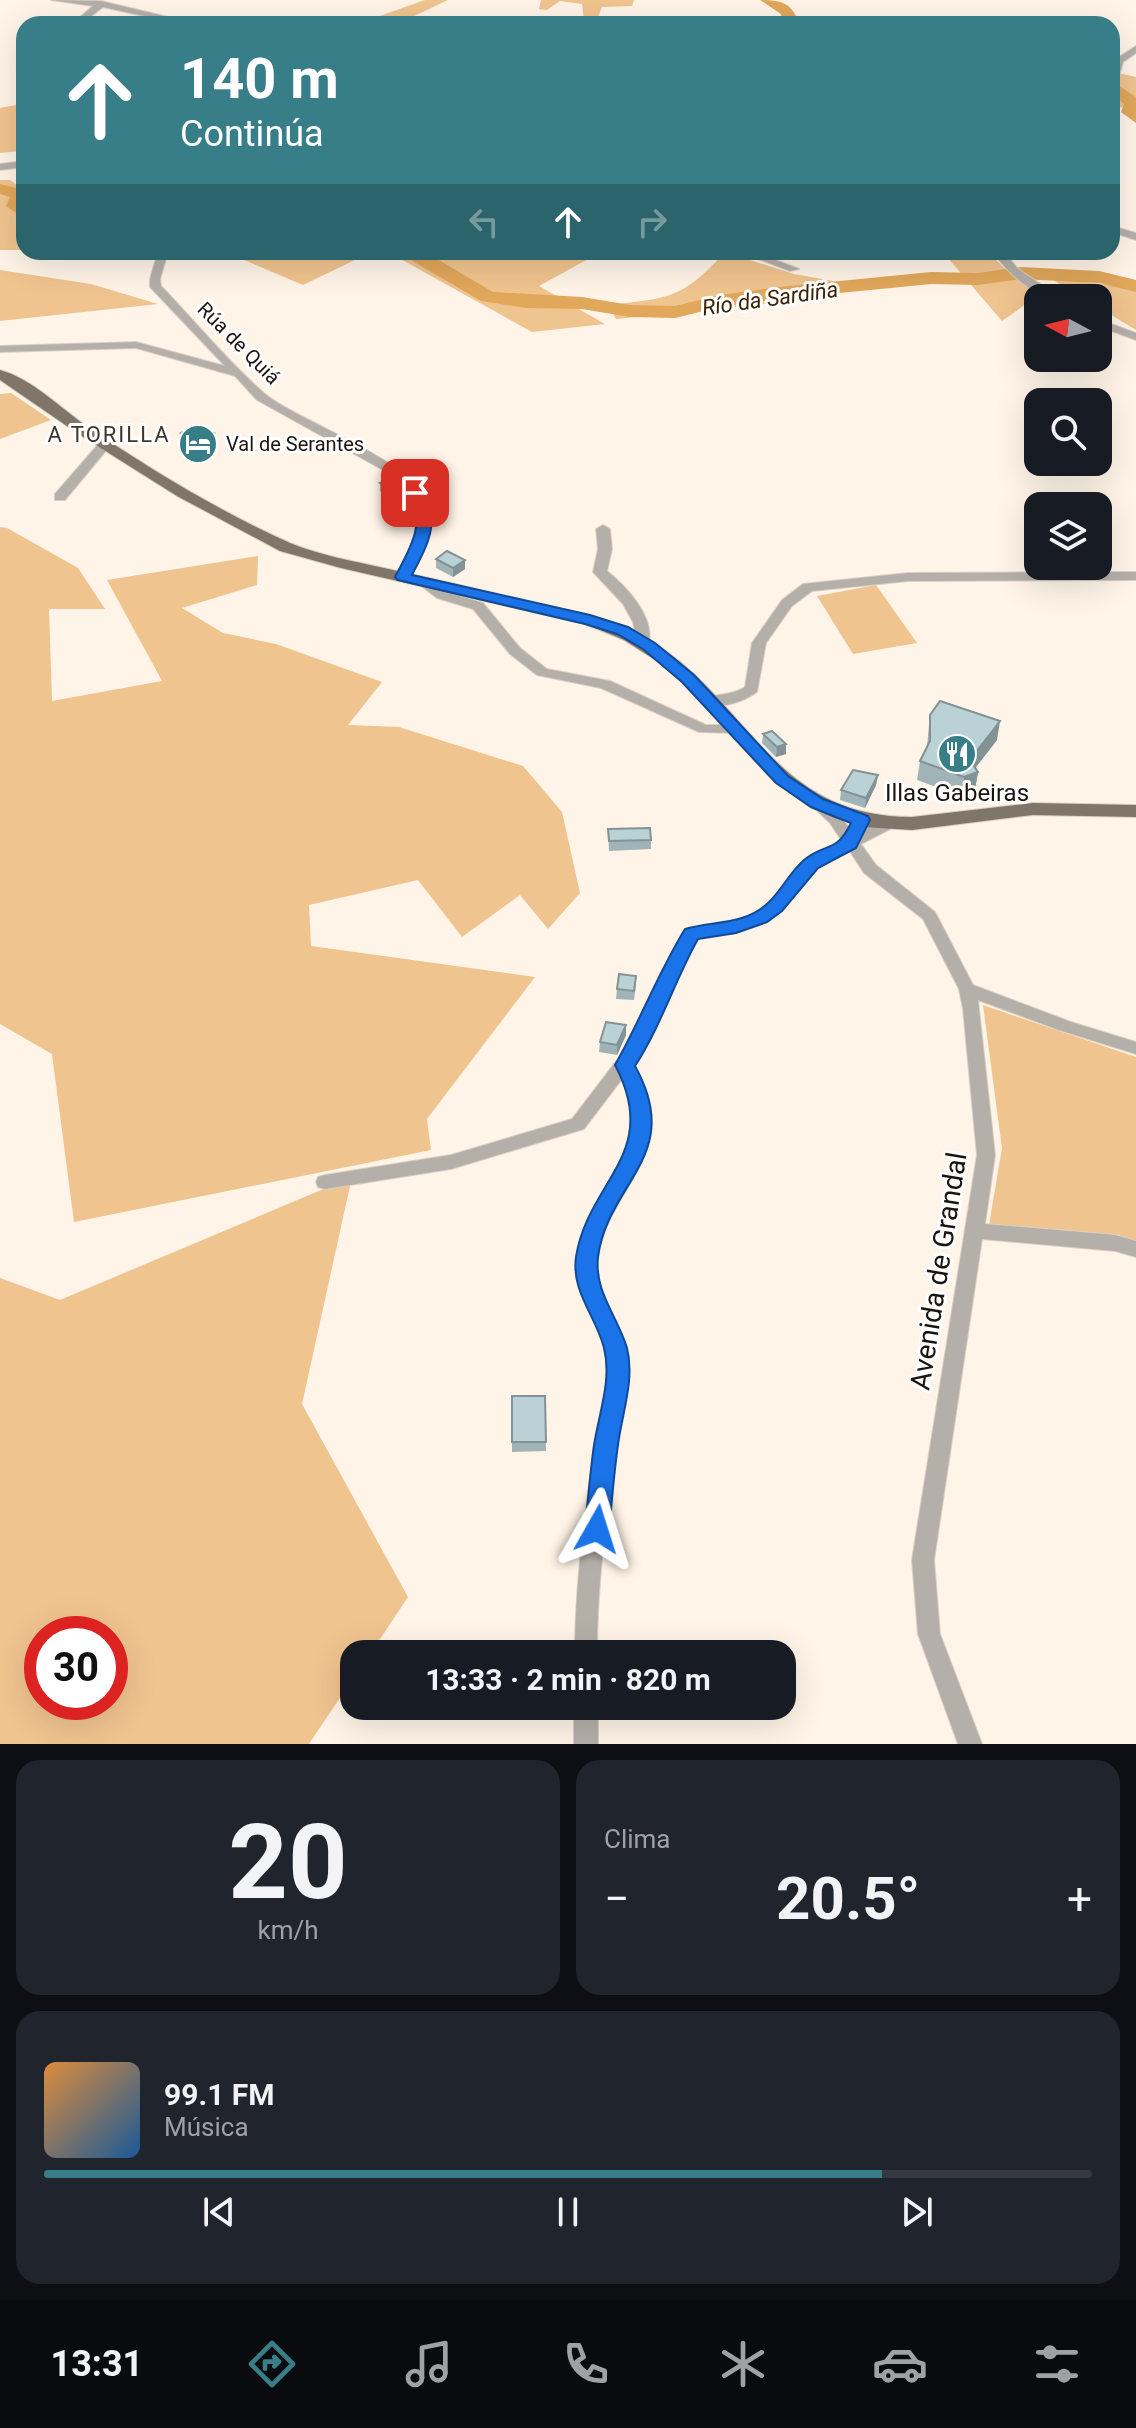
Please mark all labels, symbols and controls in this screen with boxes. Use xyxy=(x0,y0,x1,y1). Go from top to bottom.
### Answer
text: 140 m xyxy=(180,46,339,112)
icon: ahead xyxy=(48,48,152,152)
text: Continúa xyxy=(180,113,324,155)
icon: left xyxy=(462,200,506,244)
icon: ahead xyxy=(546,200,590,244)
icon: right xyxy=(630,200,674,244)
water label: Río da Sardiña xyxy=(701,277,840,320)
north arrow xyxy=(1024,284,1112,372)
map controls xyxy=(1024,284,1112,580)
street label: Rúa de Quiá xyxy=(193,297,285,389)
button: search xyxy=(1024,388,1112,476)
district label: A TORILLA xyxy=(47,422,171,447)
hotel icon: Val de Serantes xyxy=(177,423,219,465)
place label: Val de Serantes xyxy=(226,432,364,456)
pin xyxy=(381,459,449,527)
icon: arrive xyxy=(393,471,437,515)
button: layers xyxy=(1024,492,1112,580)
restaurant icon: Illas Gabeiras xyxy=(936,733,978,775)
place label: Illas Gabeiras xyxy=(885,779,1029,807)
street label: Avenida de Grandal xyxy=(903,1150,974,1392)
position arrow xyxy=(555,1487,639,1571)
speed limit sign: 30 xyxy=(24,1616,128,1720)
text: 13:33 · 2 min · 820 m xyxy=(425,1662,711,1697)
text: 20 xyxy=(228,1802,348,1923)
text: Clima xyxy=(604,1824,671,1854)
text: 20.5° xyxy=(776,1863,920,1934)
text: − xyxy=(604,1873,629,1925)
text: + xyxy=(1067,1873,1092,1925)
text: km/h xyxy=(257,1915,319,1945)
text: 99.1 FM xyxy=(164,2077,275,2112)
text: Música xyxy=(164,2112,249,2142)
icon: previous xyxy=(197,2190,241,2234)
icon: pause xyxy=(546,2190,590,2234)
icon: next xyxy=(895,2190,939,2234)
icon: directions xyxy=(244,2336,300,2392)
icon: music xyxy=(401,2336,457,2392)
icon: phone xyxy=(558,2336,614,2392)
icon: climate xyxy=(715,2336,771,2392)
icon: car xyxy=(872,2336,928,2392)
icon: filters xyxy=(1029,2336,1085,2392)
text: 13:31 xyxy=(51,2343,143,2385)

